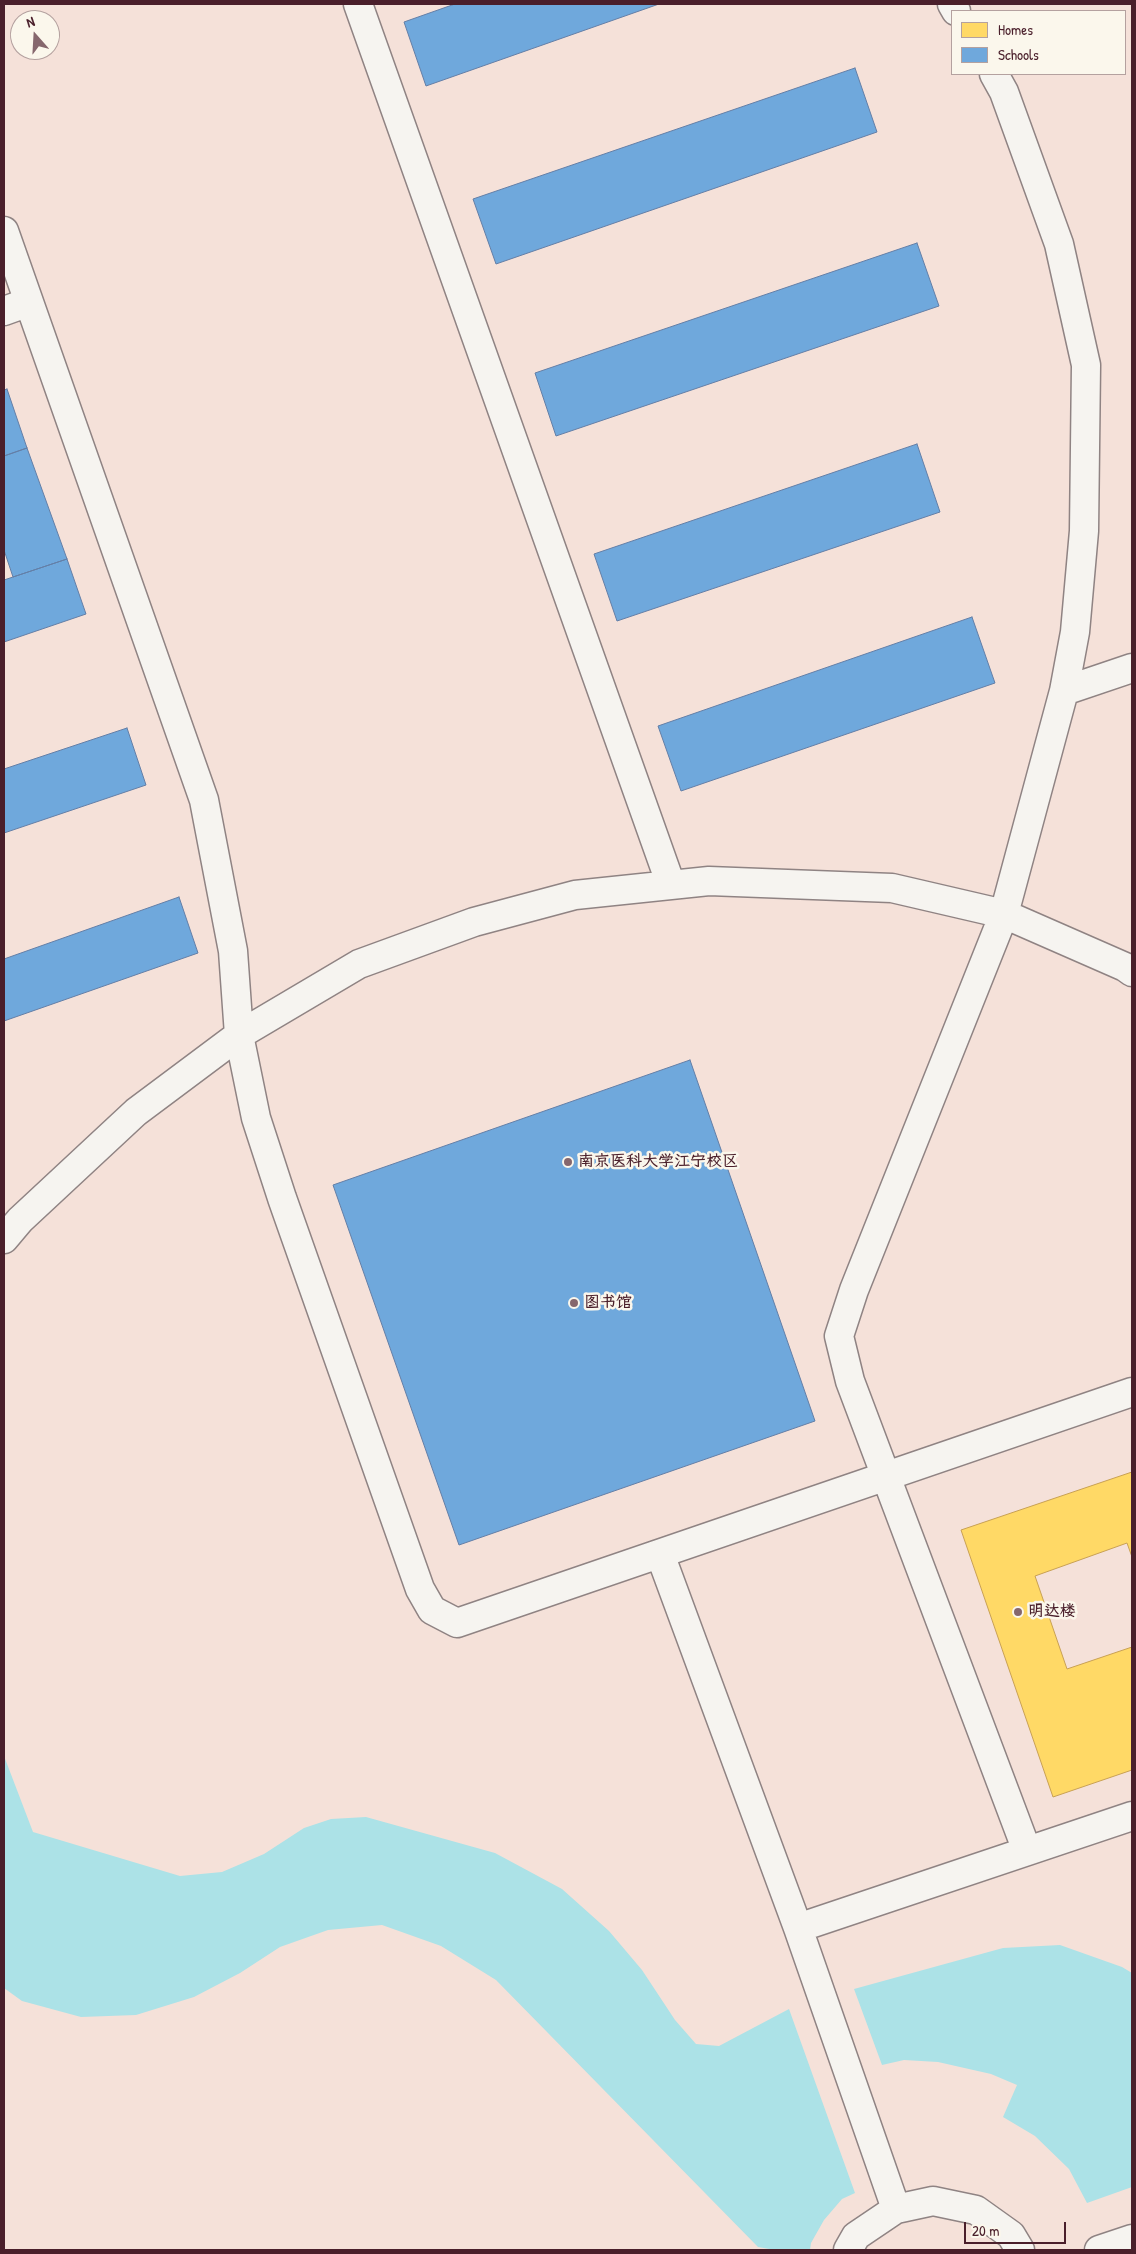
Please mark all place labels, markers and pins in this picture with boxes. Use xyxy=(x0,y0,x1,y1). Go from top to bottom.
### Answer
place label: 南京医科大学江宁校区 xyxy=(578,1152,738,1172)
marker: 南京医科大学江宁校区 xyxy=(562,1156,574,1168)
place label: 图书馆 xyxy=(584,1293,632,1313)
marker: 图书馆 xyxy=(568,1297,580,1309)
place label: 明达楼 xyxy=(1028,1602,1076,1622)
marker: 明达楼 xyxy=(1012,1606,1024,1618)

